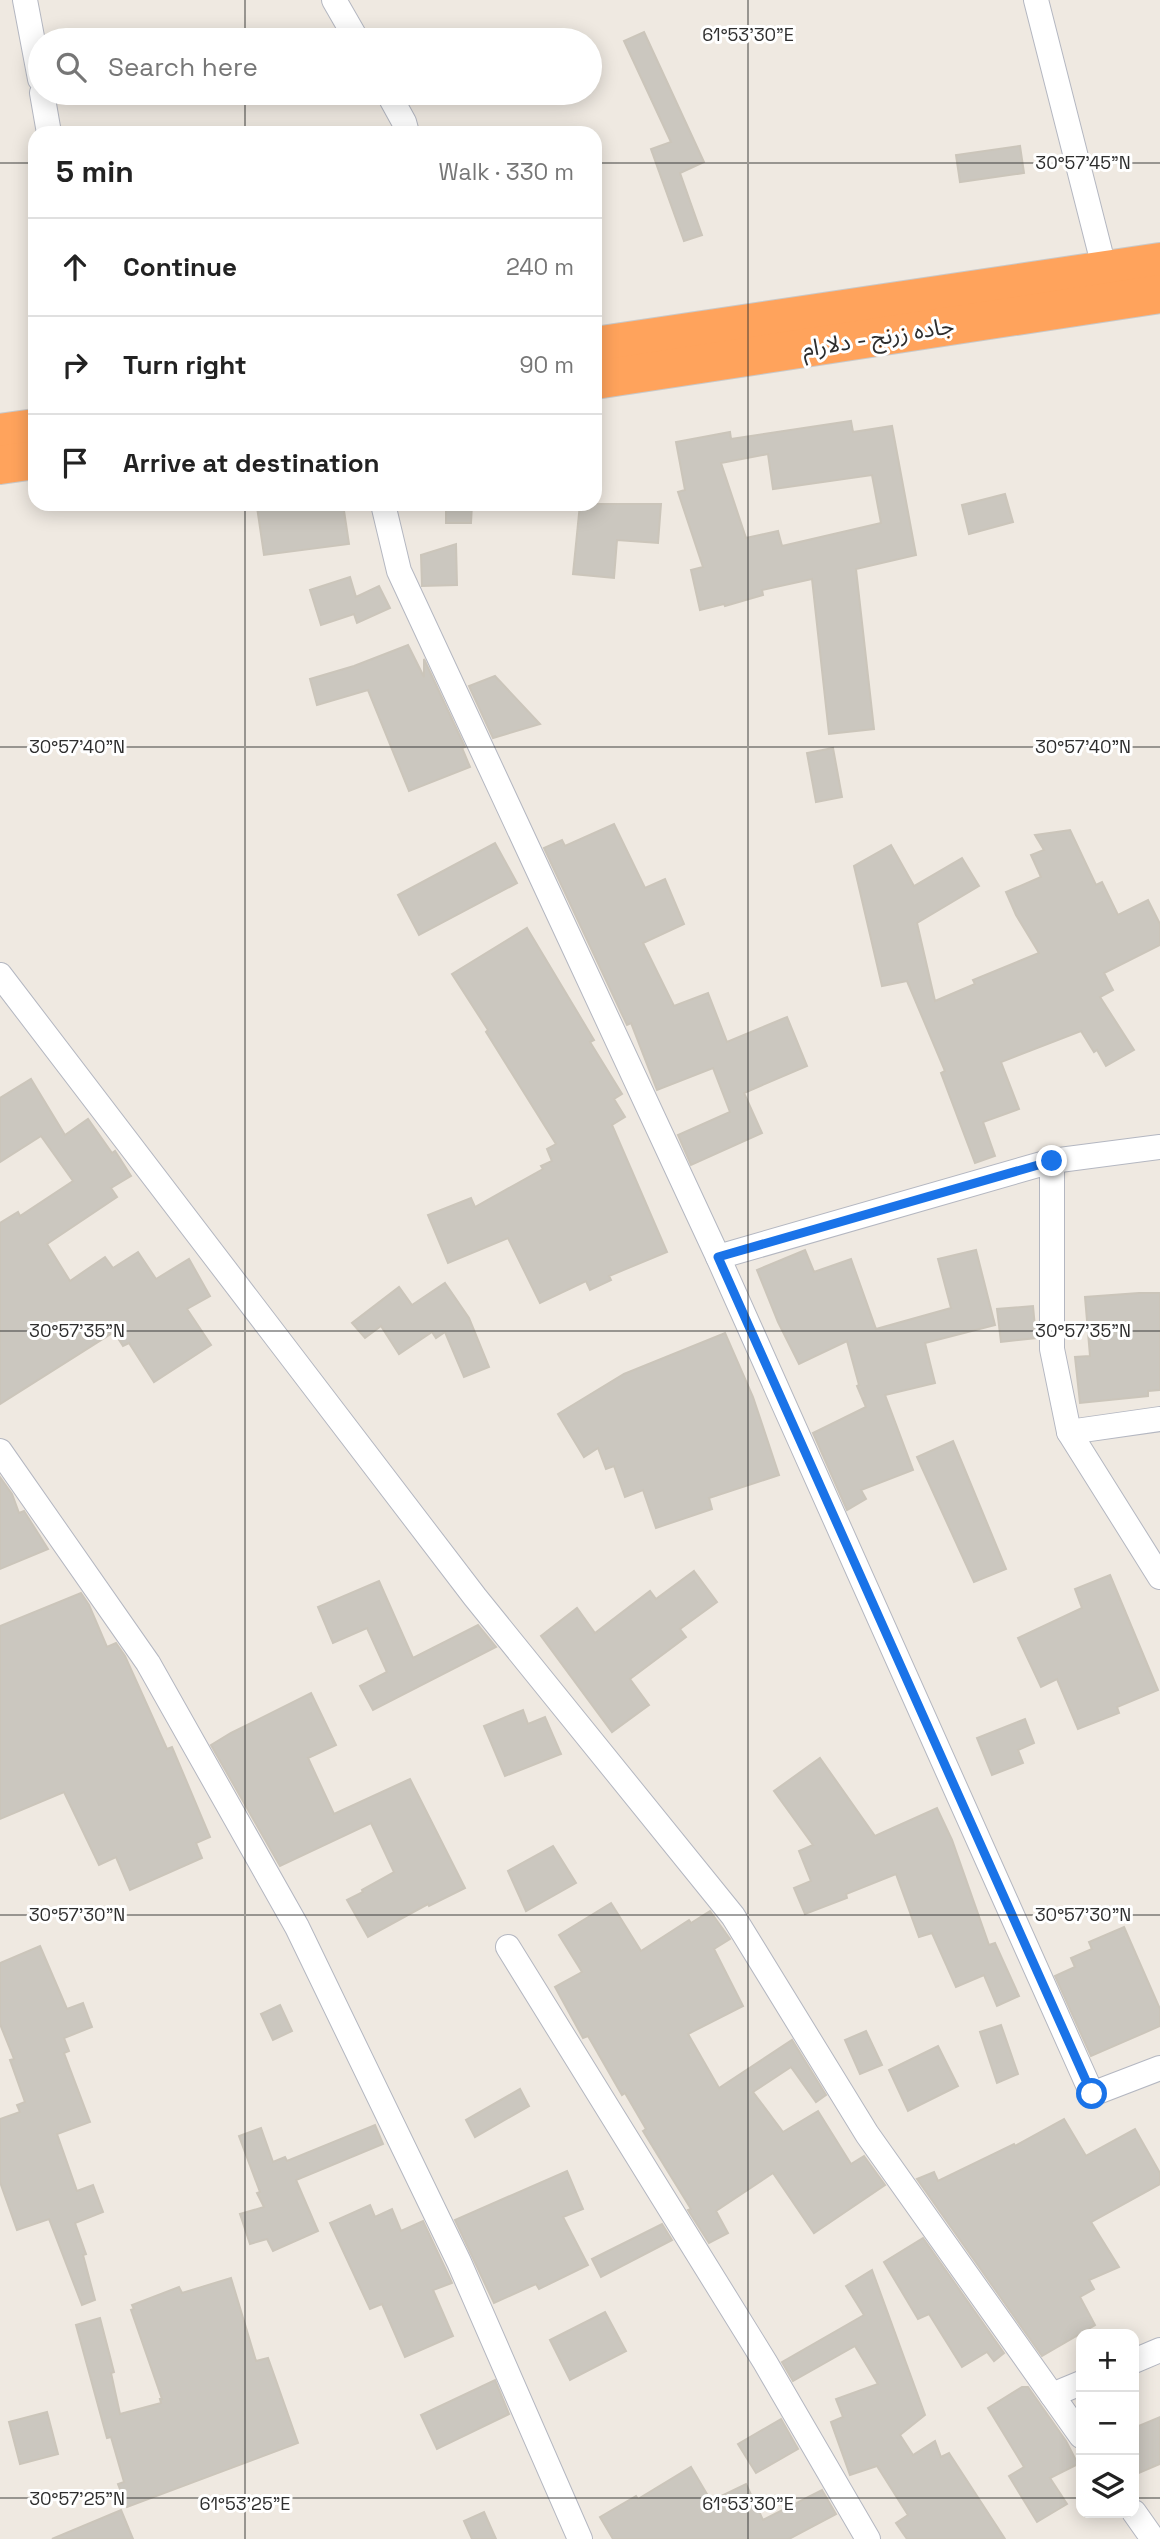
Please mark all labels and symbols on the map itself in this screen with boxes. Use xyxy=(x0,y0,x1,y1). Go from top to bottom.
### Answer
text: 61°53'30"E xyxy=(702,23,794,46)
text: 30°57'45"N xyxy=(1035,151,1131,174)
street label: جاده زرنج - دلارام xyxy=(800,310,957,367)
text: 30°57'40"N xyxy=(29,735,125,758)
text: 30°57'40"N xyxy=(1035,735,1131,758)
route end xyxy=(1036,1145,1067,1176)
text: 30°57'35"N xyxy=(29,1319,125,1342)
text: 30°57'35"N xyxy=(1035,1319,1131,1342)
text: 30°57'30"N xyxy=(29,1903,125,1926)
text: 30°57'30"N xyxy=(1035,1903,1131,1926)
route start xyxy=(1076,2078,1107,2109)
text: 30°57'25"N xyxy=(29,2487,125,2510)
text: 61°53'25"E xyxy=(200,2492,290,2515)
text: 61°53'30"E xyxy=(702,2492,794,2515)

